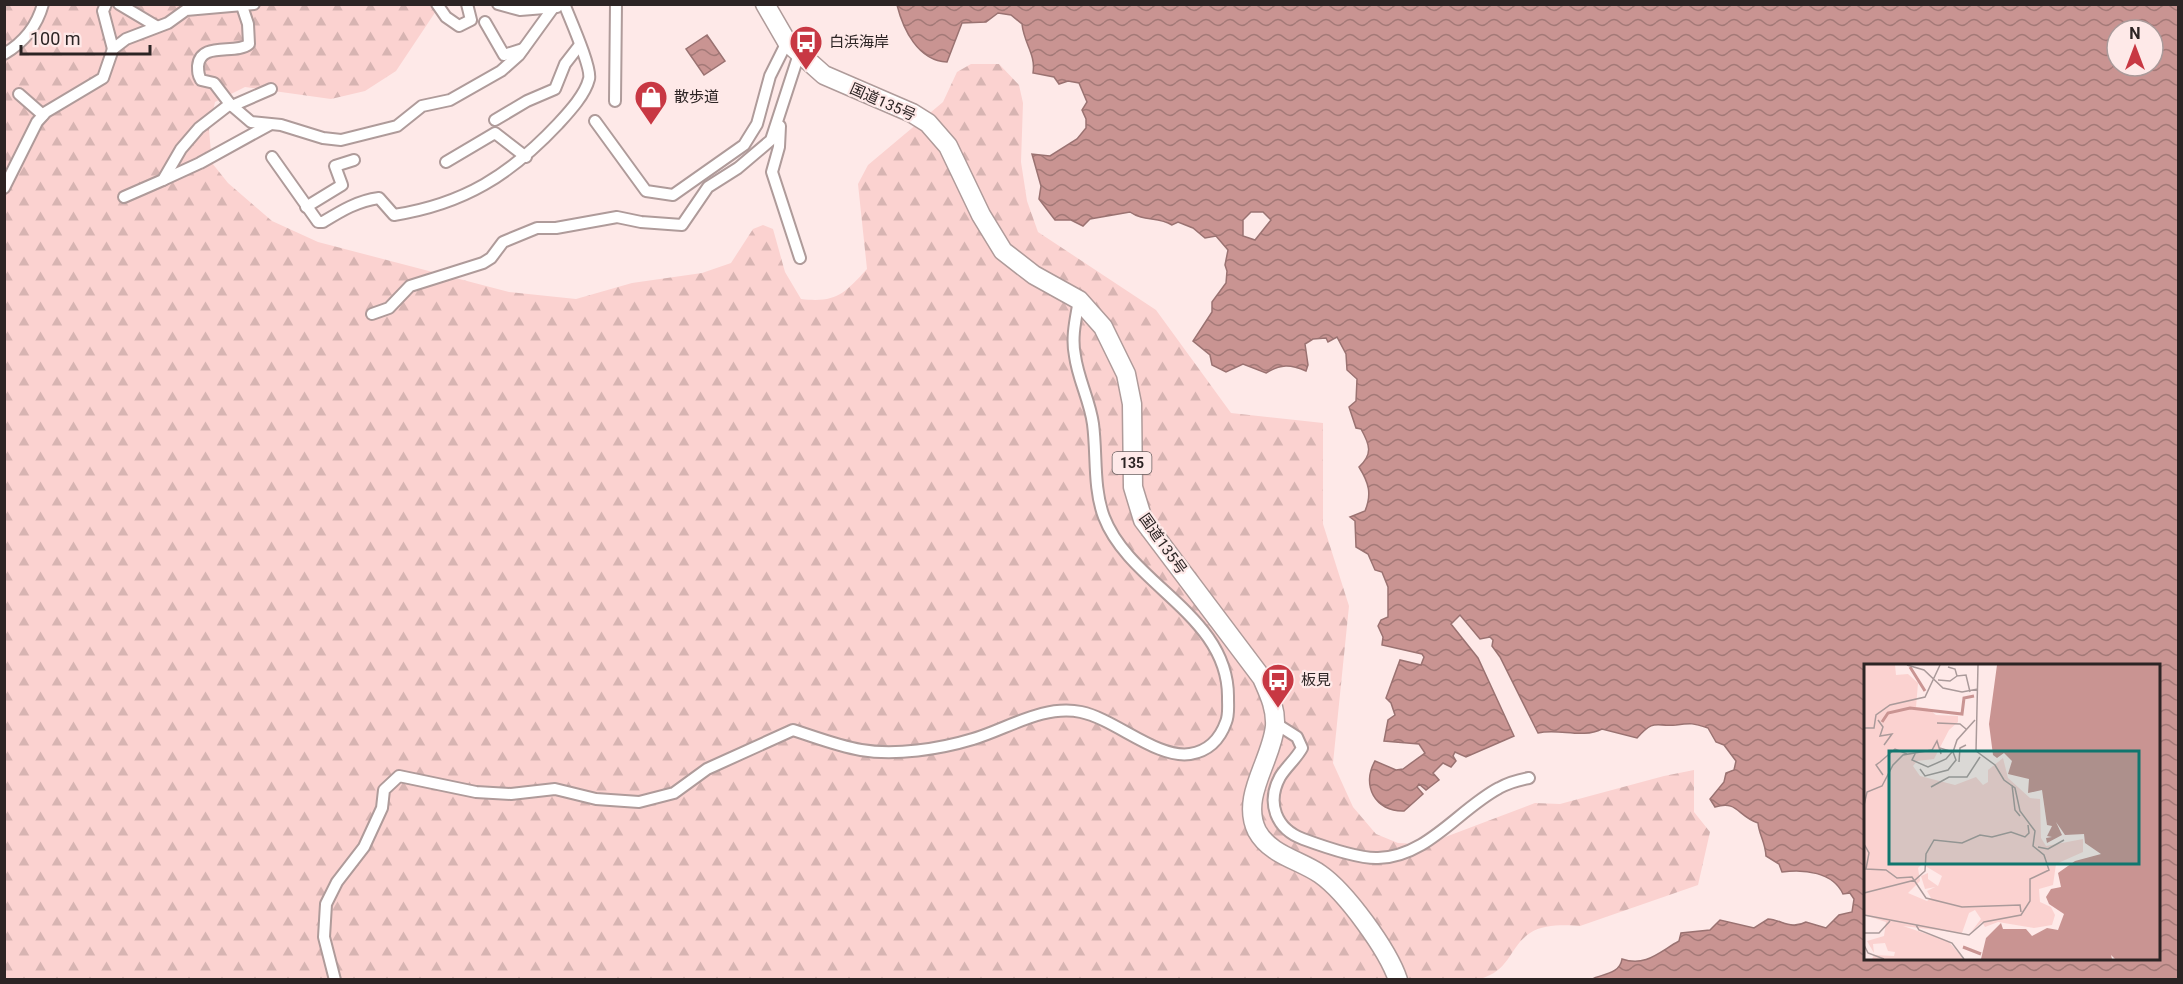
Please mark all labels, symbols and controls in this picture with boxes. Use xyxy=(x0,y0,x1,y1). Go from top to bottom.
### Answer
scale bar xyxy=(21,18,150,56)
north arrow xyxy=(2105,18,2165,78)
bus stop icon: 白浜海岸 xyxy=(788,24,824,71)
text: N xyxy=(2129,24,2141,43)
text: 100 m xyxy=(30,28,81,49)
place label: 白浜海岸 xyxy=(829,33,889,51)
shop icon: 散歩道 xyxy=(633,79,669,126)
street label: 国道135号 xyxy=(847,79,919,125)
place label: 散歩道 xyxy=(674,88,719,106)
road number: 135 xyxy=(1112,452,1152,474)
street label: 国道135号 xyxy=(1135,510,1191,578)
bus stop icon: 板見 xyxy=(1260,662,1296,709)
inset map xyxy=(1864,664,2159,960)
place label: 板見 xyxy=(1301,671,1331,689)

